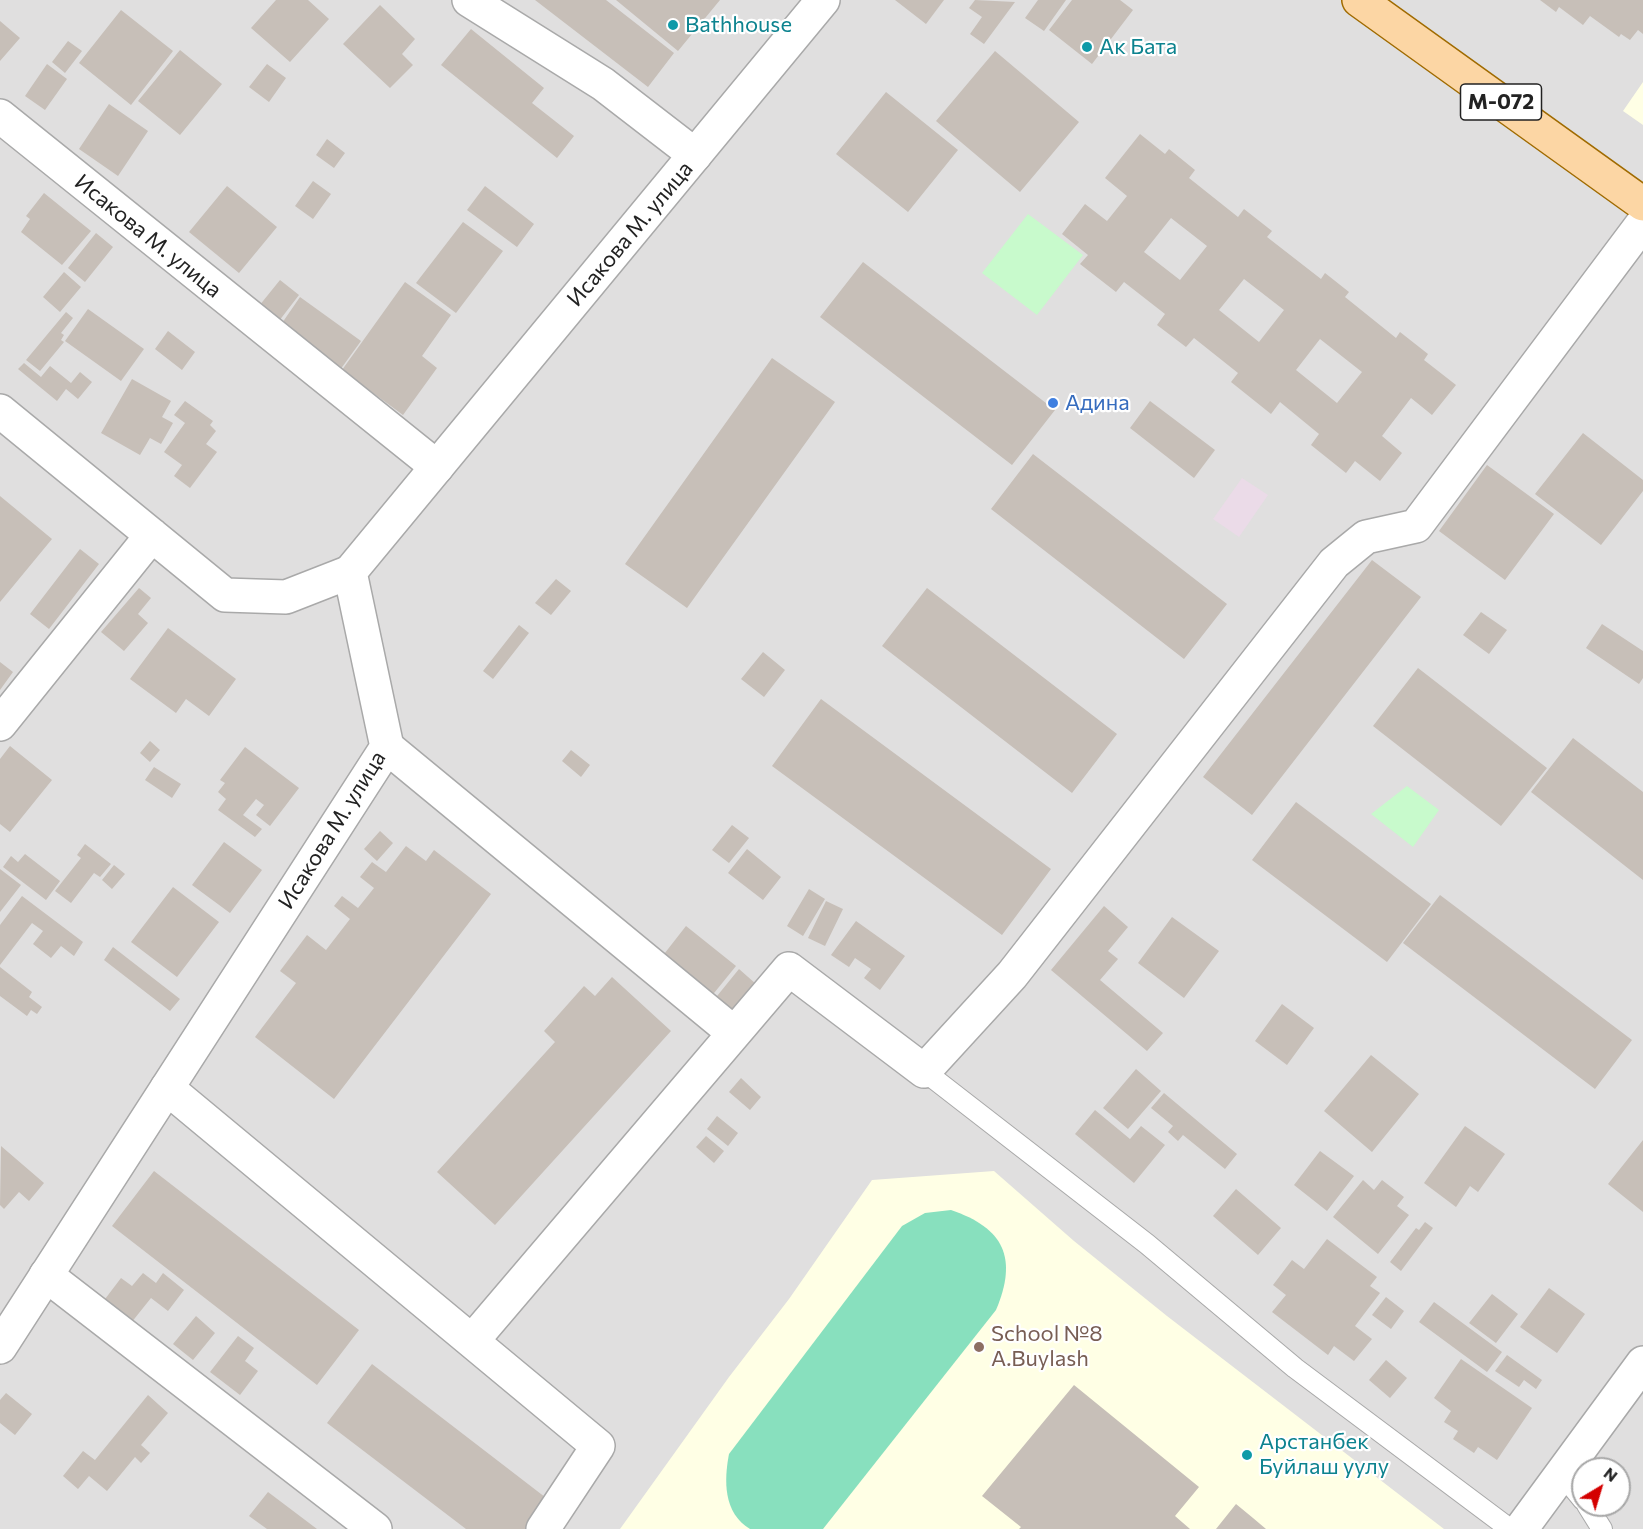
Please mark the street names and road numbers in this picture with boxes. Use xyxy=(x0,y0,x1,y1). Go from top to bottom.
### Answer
road number: М-072 xyxy=(1460,84,1541,120)
street label: Исакова М. улица xyxy=(562,156,698,312)
street label: Исакова М. улица xyxy=(69,169,227,303)
street label: Исакова М. улица xyxy=(273,746,391,914)

